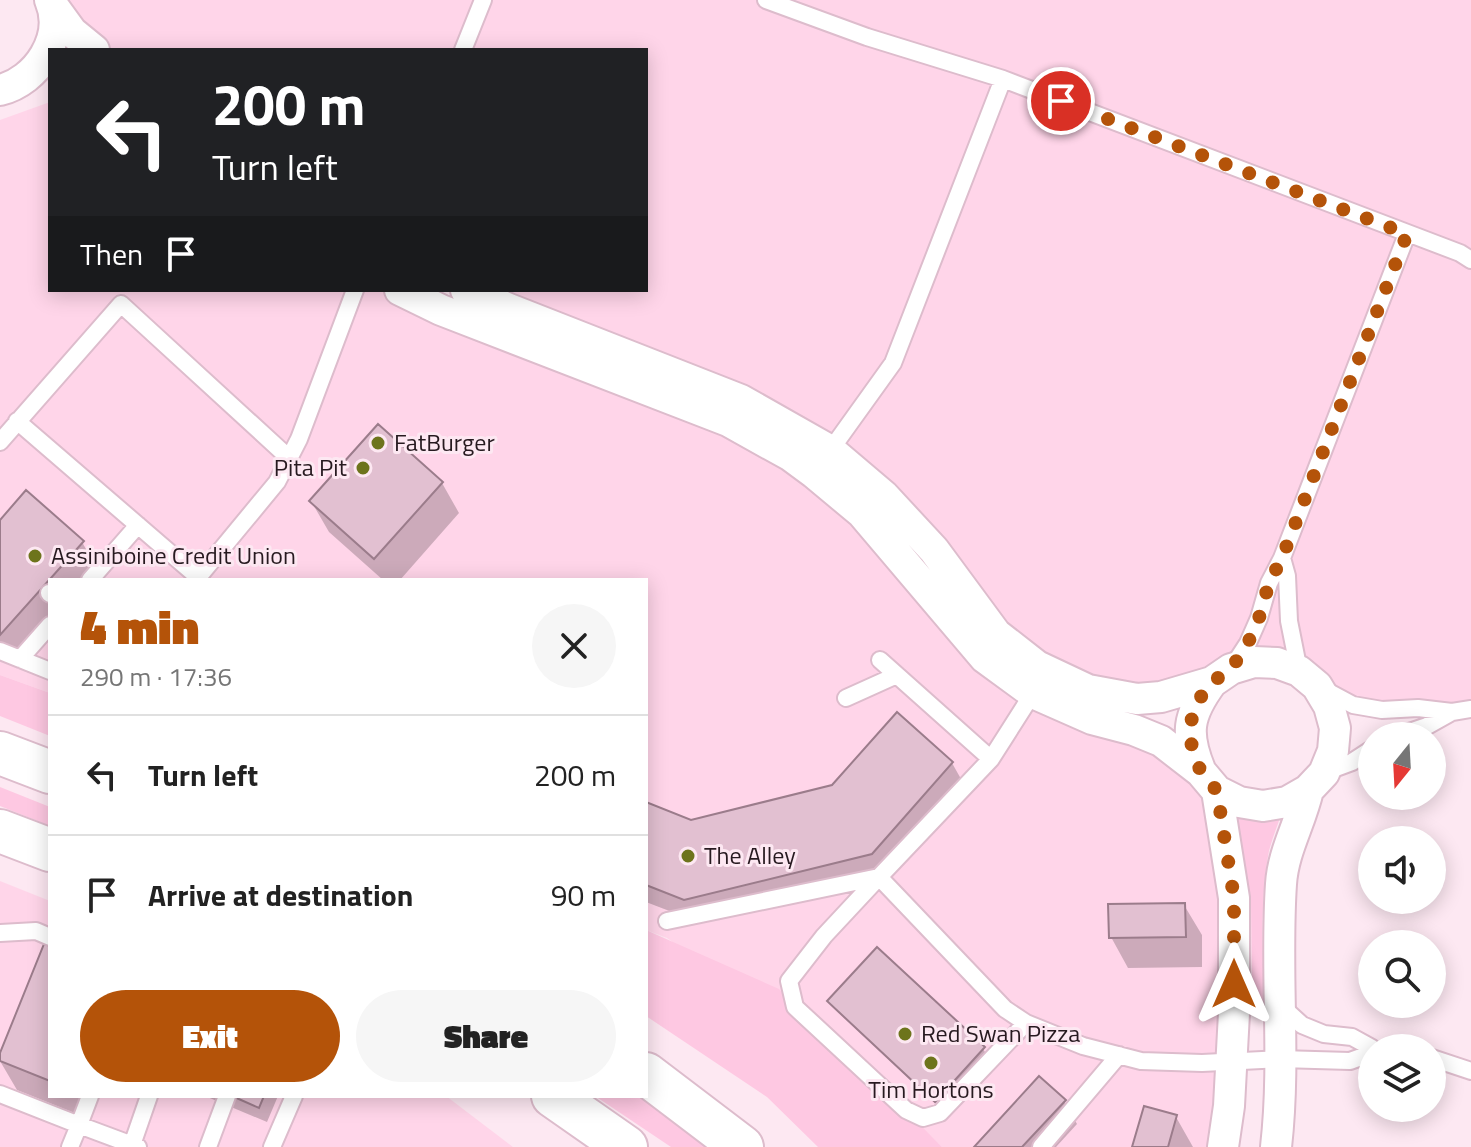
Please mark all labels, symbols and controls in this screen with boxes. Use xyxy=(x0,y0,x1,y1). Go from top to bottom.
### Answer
text: 200 m xyxy=(212,62,365,147)
pin xyxy=(1027,67,1095,135)
icon: arrive xyxy=(1039,79,1083,123)
icon: left xyxy=(80,80,184,184)
text: Turn left xyxy=(212,139,338,194)
text: Then xyxy=(80,231,143,277)
icon: arrive xyxy=(159,232,203,276)
place label: FatBurger xyxy=(394,424,495,460)
marker: FatBurger xyxy=(369,434,387,452)
place label: Pita Pit xyxy=(274,449,348,485)
marker: Pita Pit xyxy=(354,459,372,477)
place label: Assiniboine Credit Union xyxy=(51,537,296,573)
marker: Assiniboine Credit Union xyxy=(26,547,44,565)
text: 4 min xyxy=(80,590,199,663)
button: close xyxy=(532,604,616,688)
text: 290 m · 17:36 xyxy=(80,657,232,696)
north arrow xyxy=(1358,722,1446,810)
map controls xyxy=(1358,722,1446,1122)
text: Turn left xyxy=(148,752,258,798)
text: 200 m xyxy=(534,752,616,798)
icon: left xyxy=(80,753,124,797)
button: sound xyxy=(1358,826,1446,914)
place label: The Alley xyxy=(704,837,796,873)
marker: The Alley xyxy=(679,847,697,865)
text: Arrive at destination xyxy=(148,872,413,918)
text: 90 m xyxy=(551,872,616,918)
icon: arrive xyxy=(80,873,124,917)
button: search xyxy=(1358,930,1446,1018)
position arrow xyxy=(1192,942,1276,1026)
button: Exit xyxy=(80,990,340,1082)
button: Share xyxy=(356,990,616,1082)
place label: Red Swan Pizza xyxy=(921,1015,1080,1051)
marker: Red Swan Pizza xyxy=(896,1025,914,1043)
button: layers xyxy=(1358,1034,1446,1122)
marker: Tim Hortons xyxy=(922,1054,940,1072)
place label: Tim Hortons xyxy=(868,1071,994,1107)

